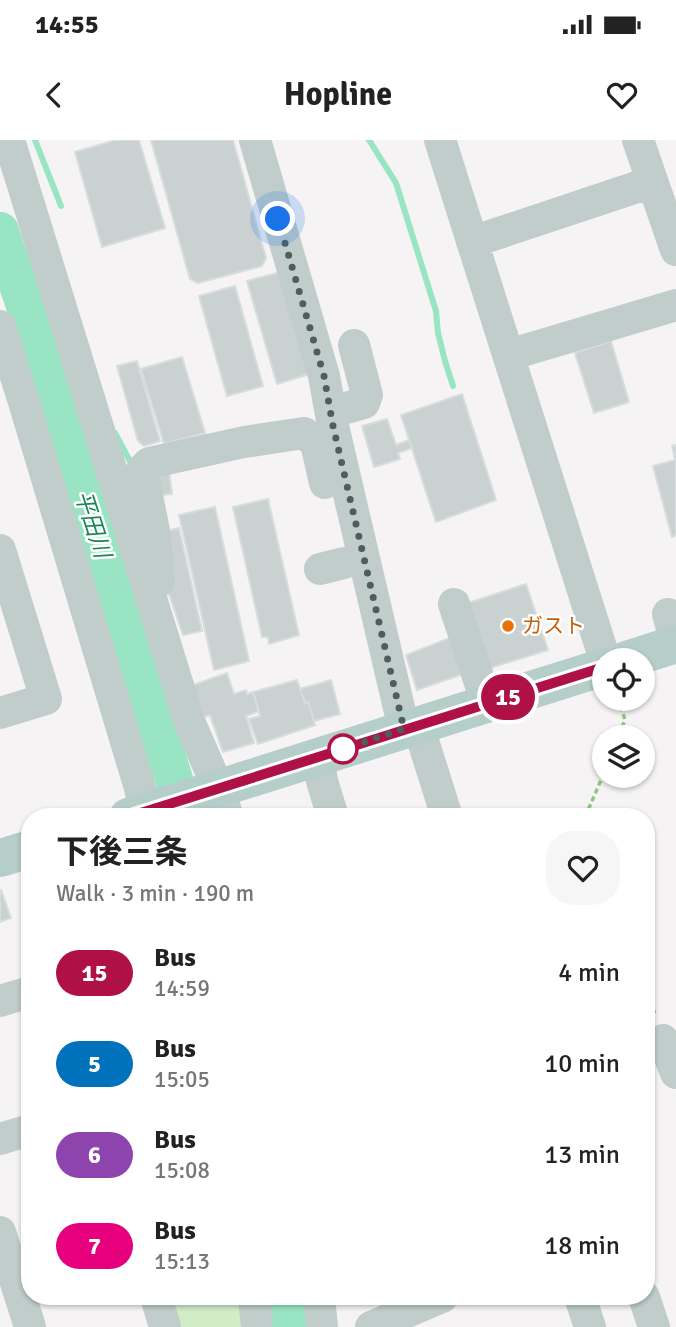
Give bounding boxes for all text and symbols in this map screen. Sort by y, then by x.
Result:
text: 14:55 [35,9,99,41]
text: Hopline [284,75,392,114]
icon: back [35,76,73,114]
icon: heart [603,76,641,114]
your location [260,201,295,236]
water label: 平田川 [68,487,118,564]
place label: ガスト [522,613,585,639]
marker: ガスト [500,618,516,634]
map controls [592,648,655,788]
button: locate [592,648,655,711]
line badge: 15 [476,674,540,720]
text: 15 [495,682,521,712]
button: layers [592,725,655,788]
unlabelled marker [328,734,358,764]
button: heart [546,831,620,905]
text: 下後三条 [56,832,188,873]
text: Walk · 3 min · 190 m [56,879,254,908]
text: Bus [154,942,196,974]
text: 4 min [558,957,620,989]
text: 15 [82,958,107,988]
text: 14:59 [154,974,210,1003]
text: Bus [154,1033,196,1065]
text: 10 min [544,1048,620,1080]
text: 5 [88,1049,101,1079]
text: 15:05 [154,1065,210,1094]
text: Bus [154,1124,196,1156]
text: 13 min [544,1139,620,1171]
text: 6 [88,1140,101,1170]
text: 15:08 [154,1156,210,1185]
text: Bus [154,1215,196,1247]
text: 18 min [544,1230,620,1262]
text: 7 [88,1231,101,1261]
text: 15:13 [154,1247,210,1276]

